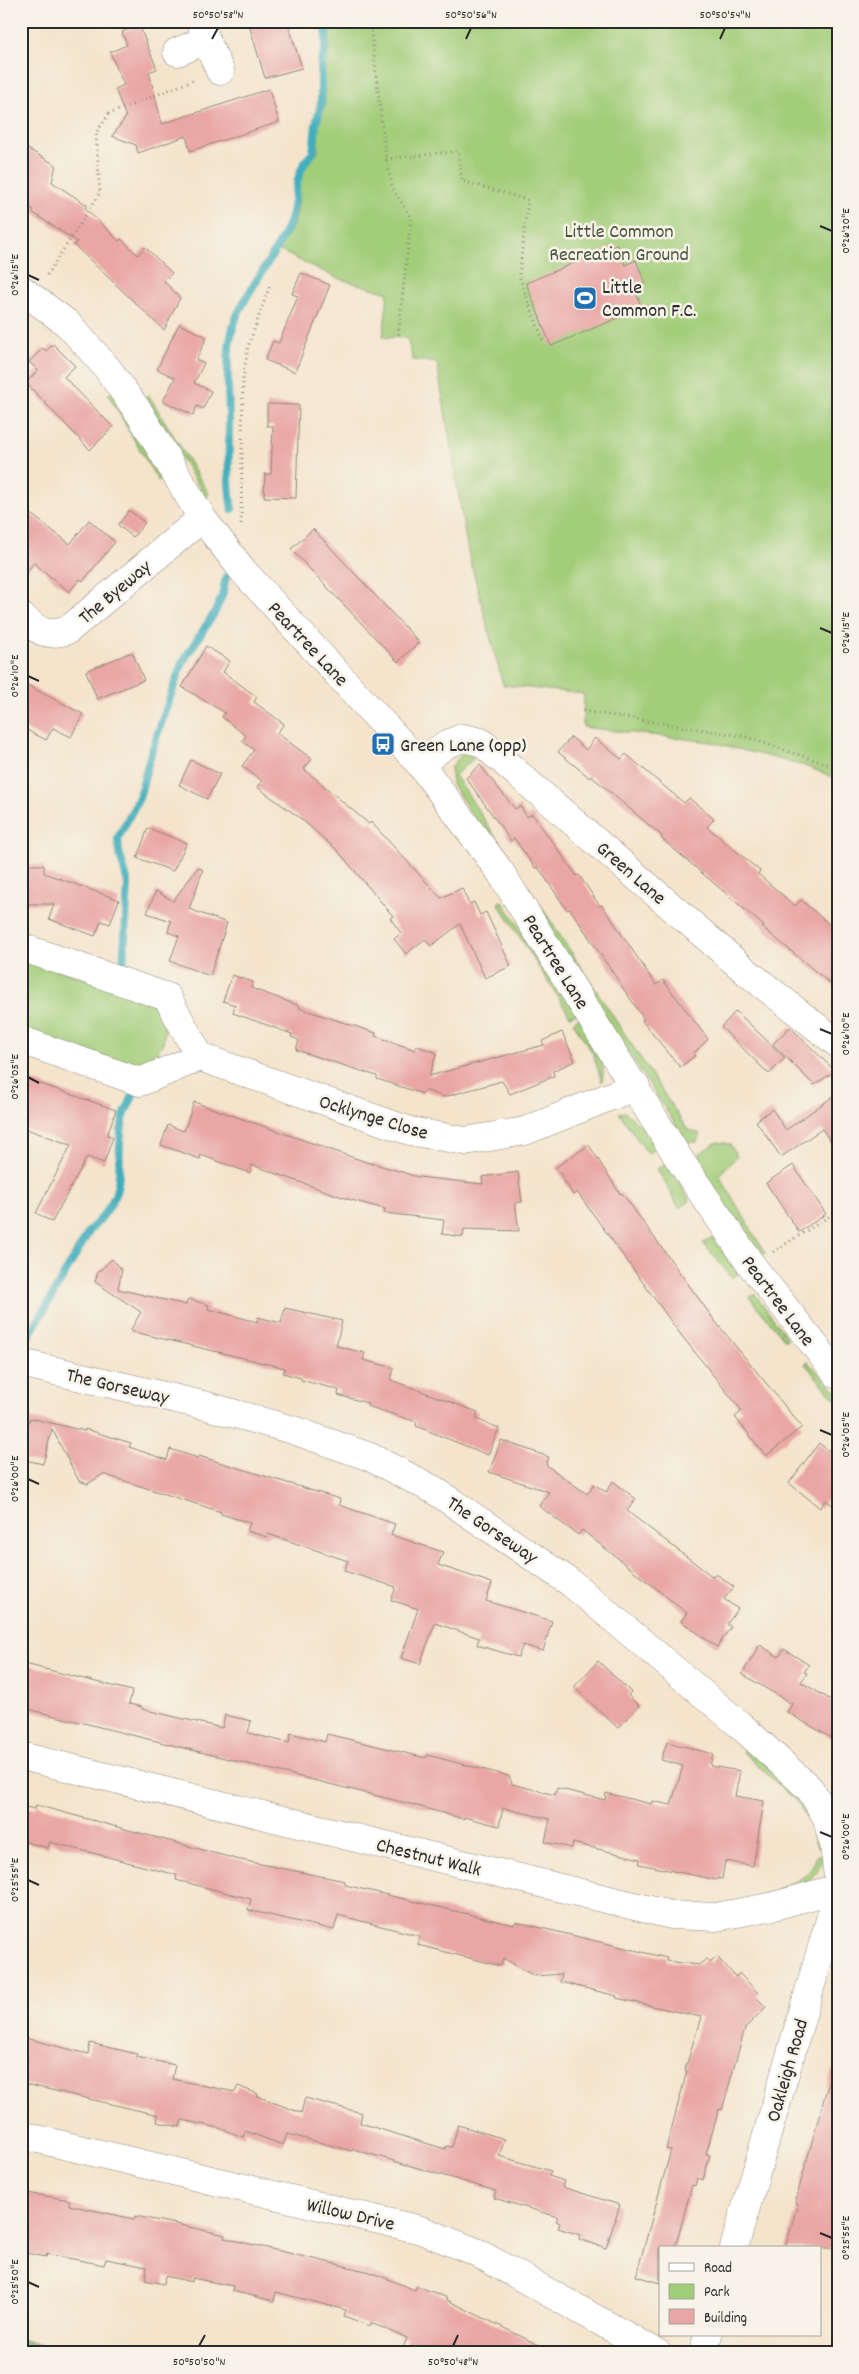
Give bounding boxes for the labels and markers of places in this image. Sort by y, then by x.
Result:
place label: Little Common F.C. [602,275,696,326]
sports icon: Little Common F.C. [572,285,598,311]
bus stop icon: Green Lane (opp) [370,731,396,757]
place label: Green Lane (opp) [400,733,526,761]

